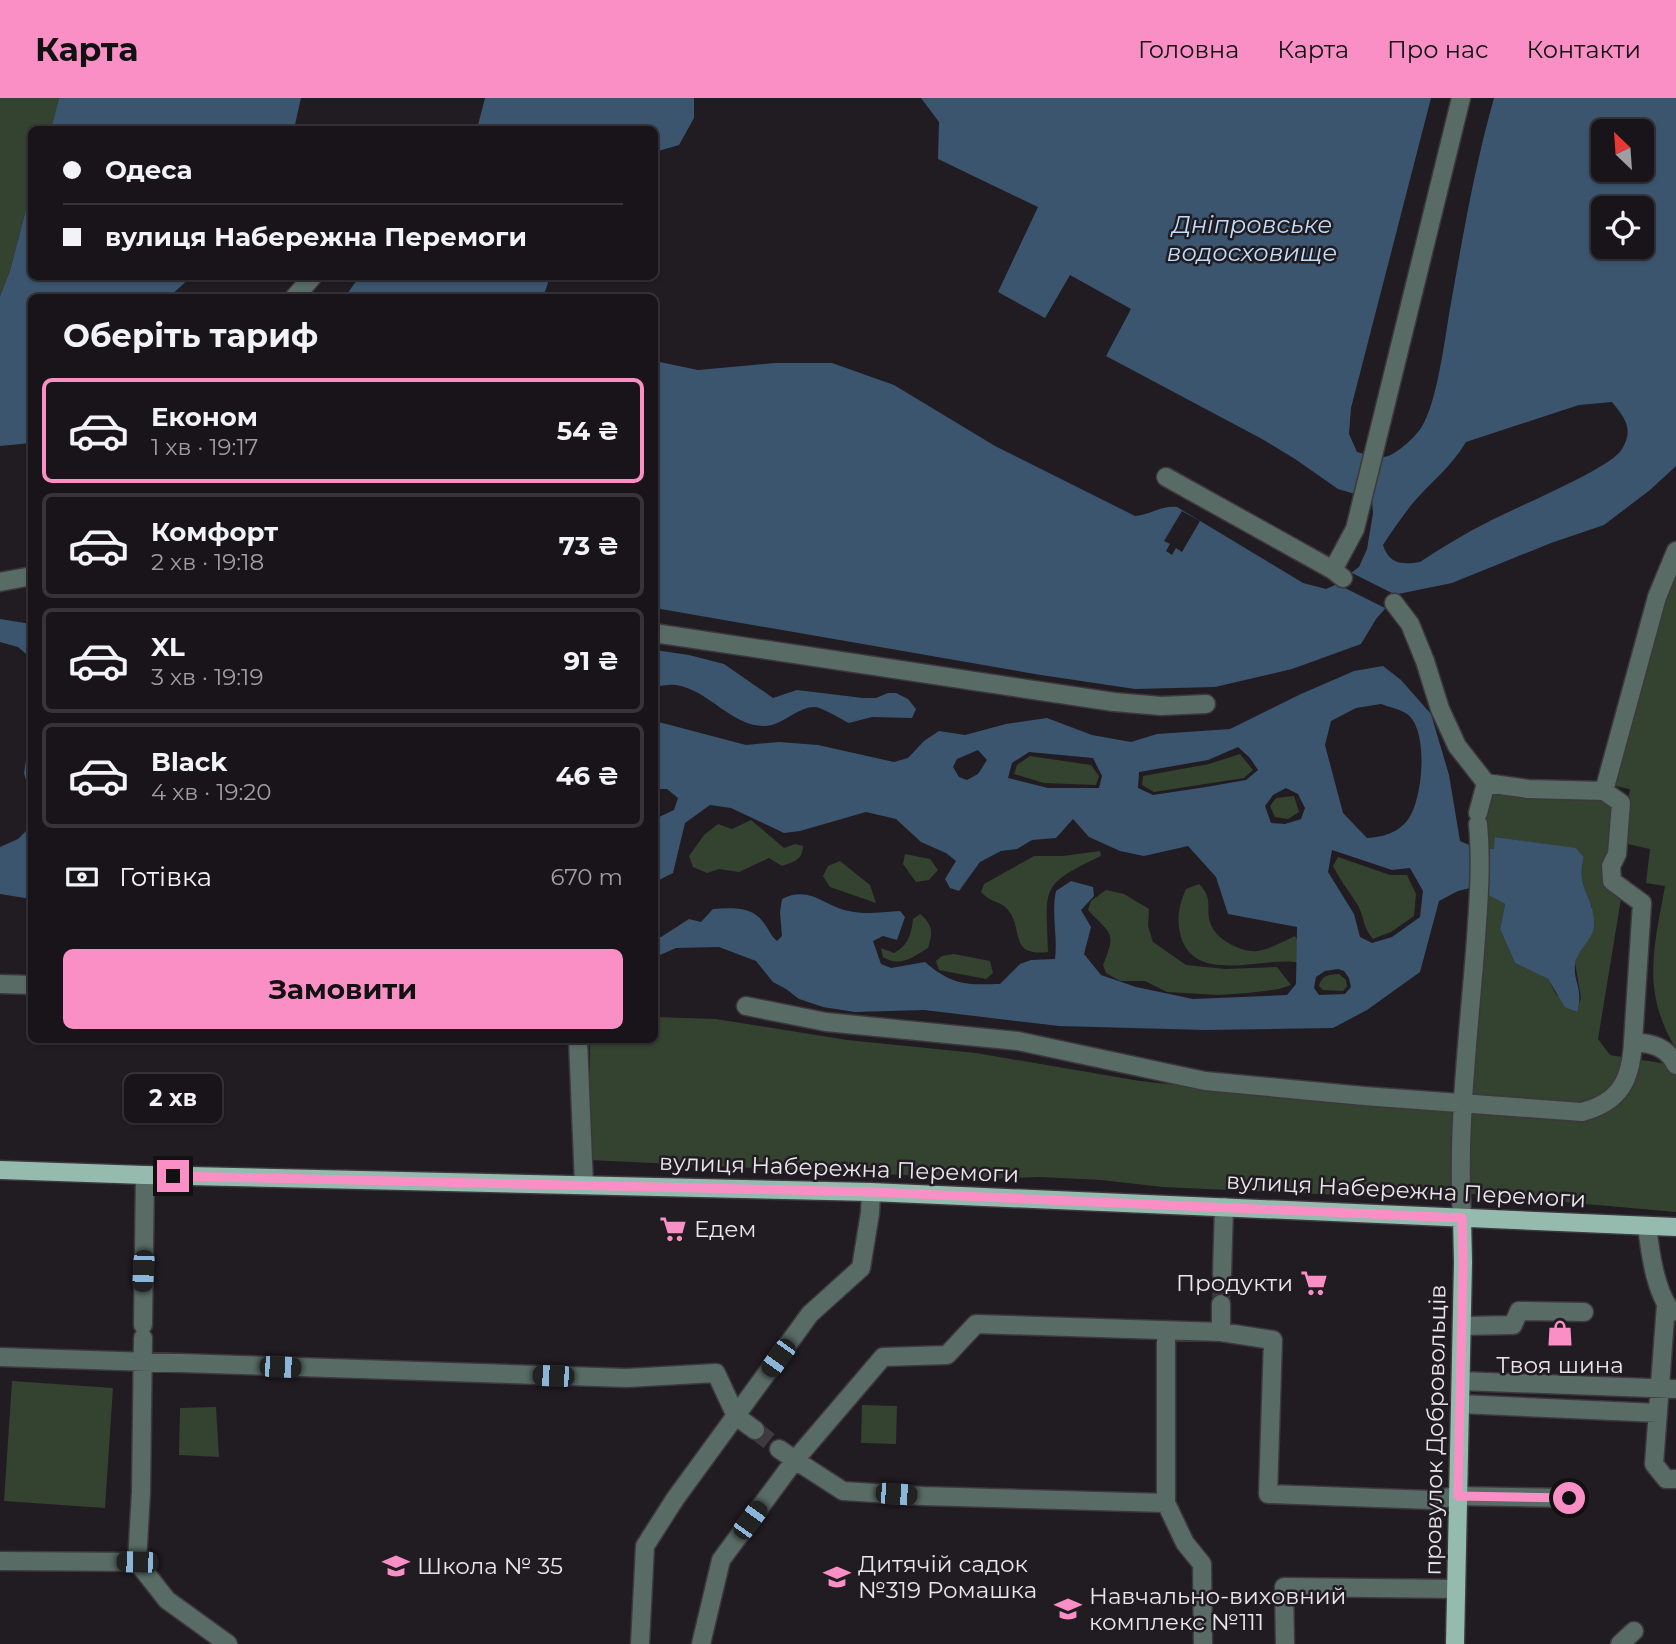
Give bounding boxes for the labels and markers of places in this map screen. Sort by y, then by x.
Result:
supermarket icon: Едем [658,1214,688,1244]
place label: Едем [694,1215,757,1243]
supermarket icon: Продукти [1299,1268,1329,1298]
place label: Продукти [1176,1269,1293,1297]
shop icon: Твоя шина [1545,1318,1575,1348]
place label: Твоя шина [1496,1351,1624,1379]
place label: Дитячій садок №319 Ромашка [858,1550,1037,1604]
school or university icon: Школа № 35 [381,1551,411,1581]
place label: Школа № 35 [417,1552,563,1580]
school or university icon: Дитячій садок №319 Ромашка [822,1562,852,1592]
place label: Навчально-виховний комплекс №111 [1089,1582,1346,1636]
school or university icon: Навчально-виховний комплекс №111 [1053,1594,1083,1624]

